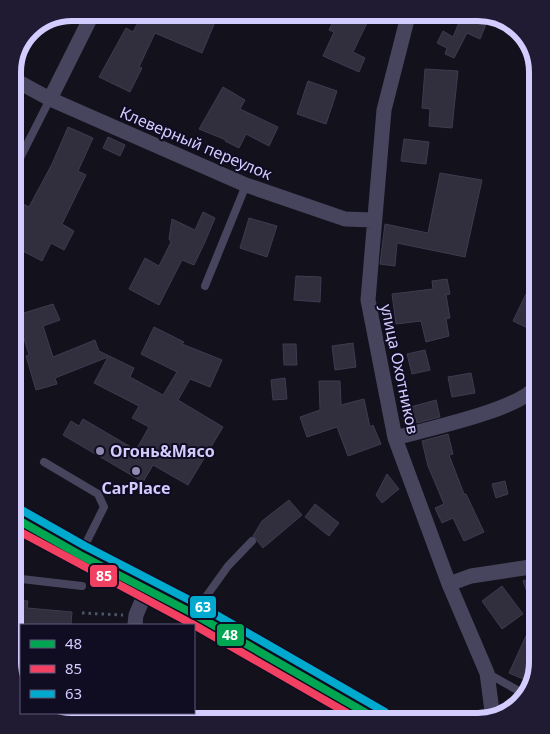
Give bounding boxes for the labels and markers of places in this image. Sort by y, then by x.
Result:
place label: Огонь&Мясо [110,440,215,462]
marker: Огонь&Мясо [94,445,106,457]
marker: CarPlace [130,465,142,477]
place label: CarPlace [101,477,171,499]

